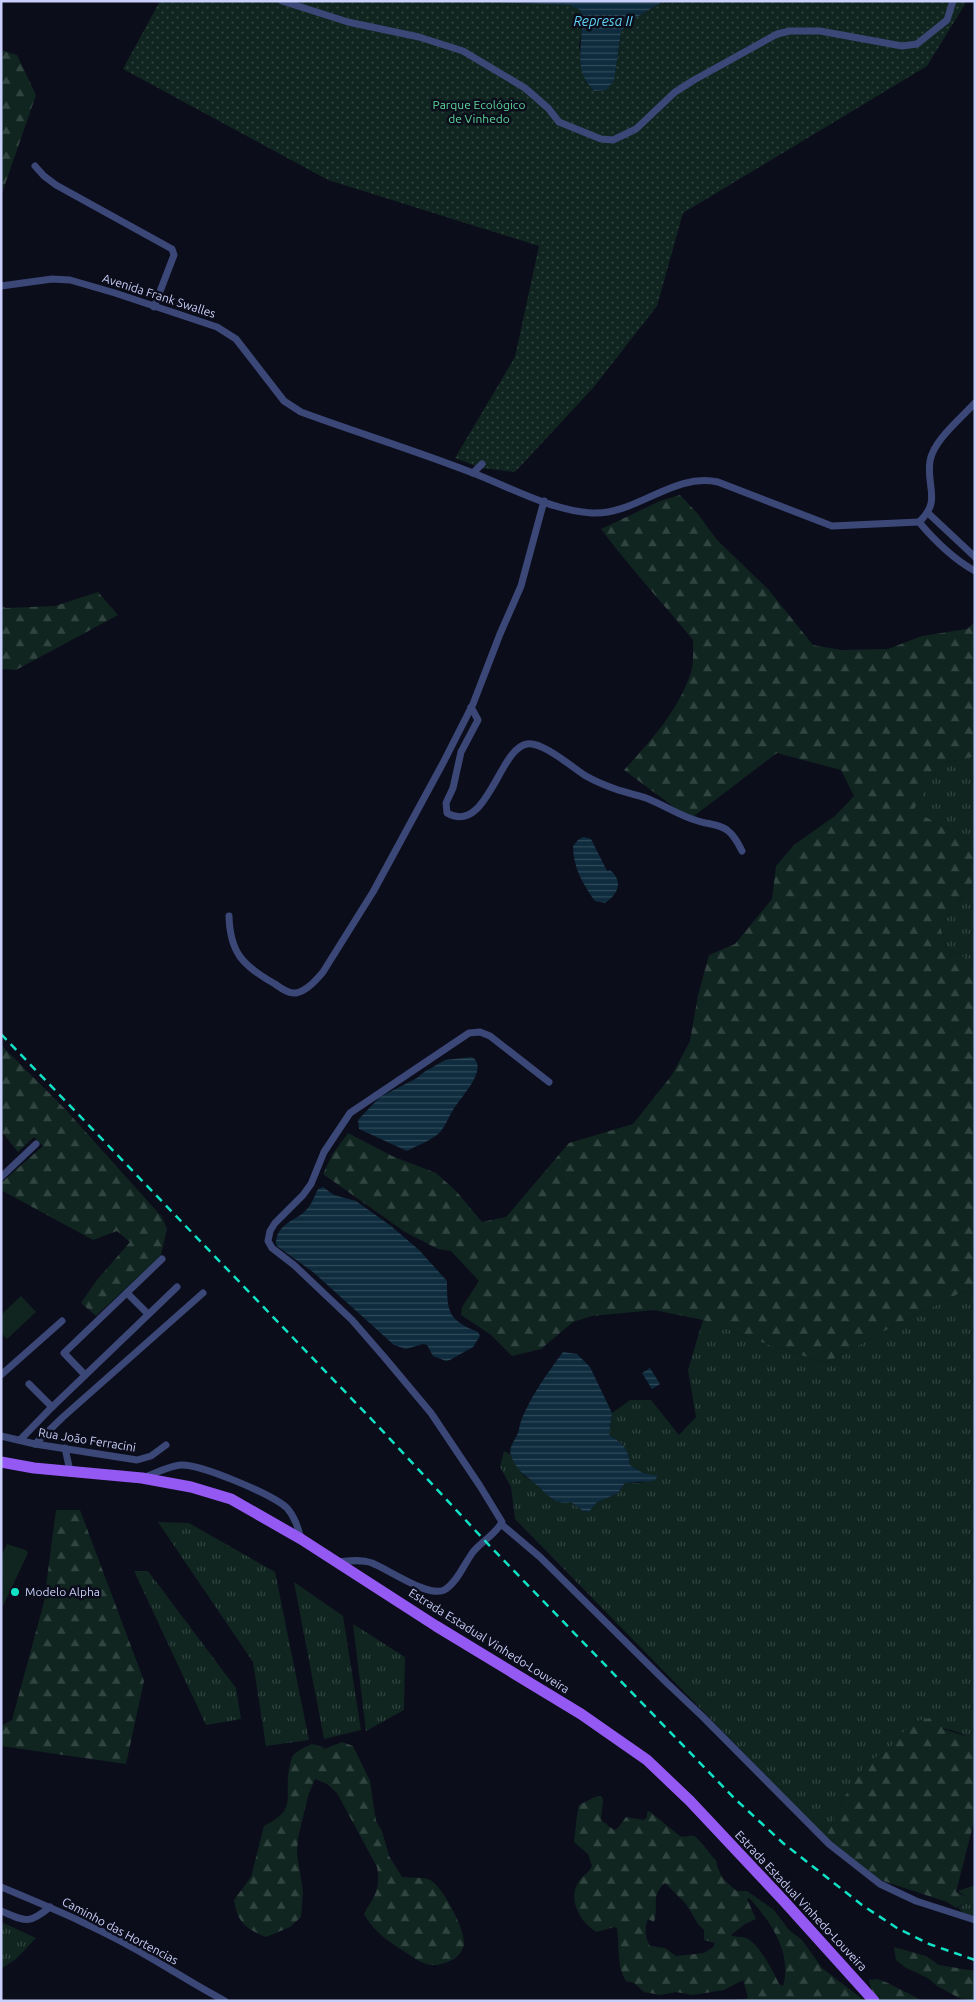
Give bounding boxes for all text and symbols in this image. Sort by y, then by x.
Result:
water label: Represa II [574,13,633,29]
park label: Parque Ecológico de Vinhedo [433,98,525,125]
street label: Avenida Frank Swalles [101,271,217,320]
street label: Rua João Ferracini [37,1425,137,1454]
place label: Modelo Alpha [25,1585,100,1598]
marker: Modelo Alpha [9,1586,21,1598]
street label: Estrada Estadual Vinhedo-Louveira [407,1586,572,1696]
street label: Estrada Estadual Vinhedo-Louveira [733,1828,870,1973]
street label: Caminho das Hortencias [60,1894,180,1967]

